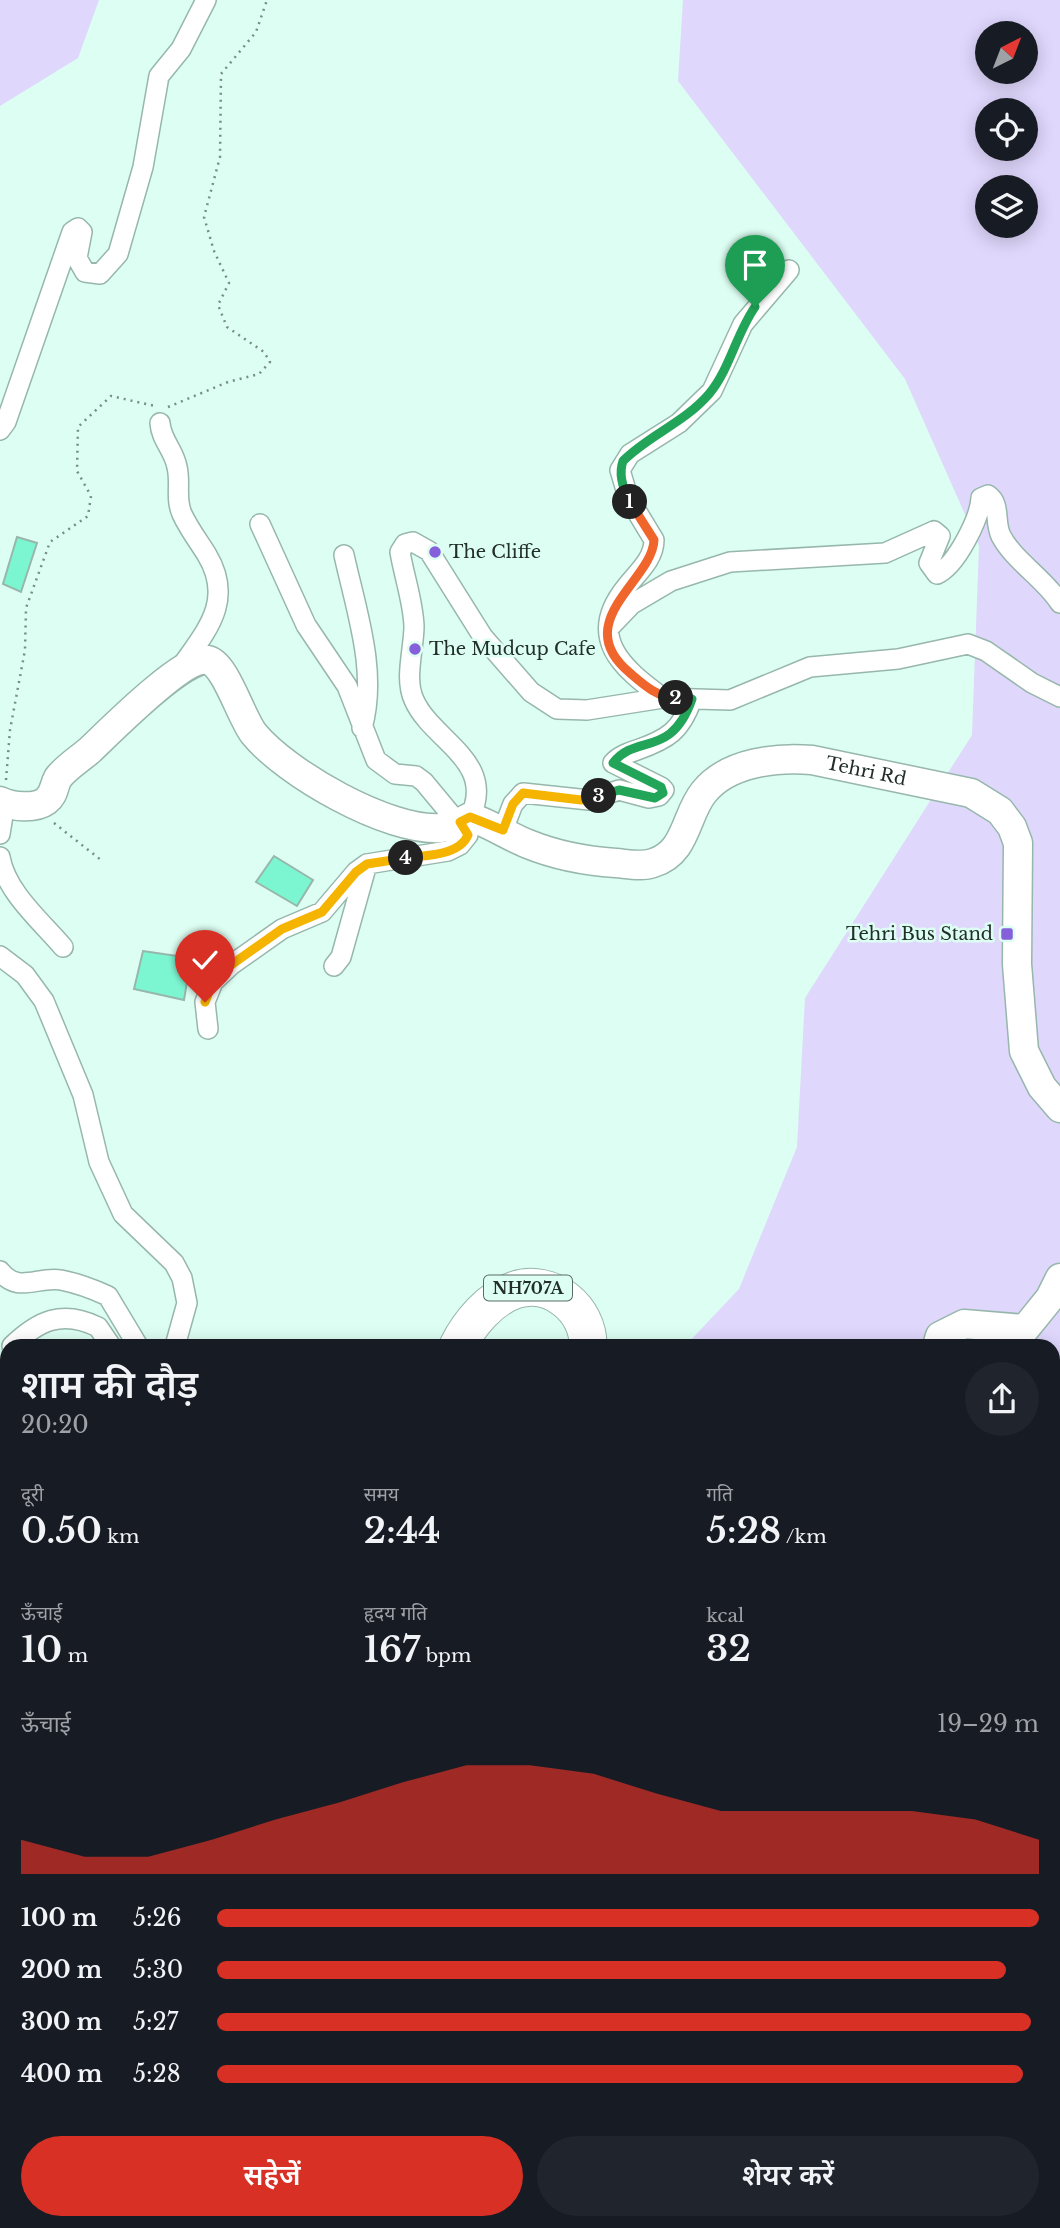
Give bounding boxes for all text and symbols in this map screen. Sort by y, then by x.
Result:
north arrow [975,21,1038,84]
map controls [975,21,1038,238]
button: locate [975,98,1038,161]
button: layers [975,175,1038,238]
pin [725,235,785,307]
icon: arrive [736,246,774,284]
pin: 1 [612,484,648,520]
text: 1 [625,490,634,513]
place label: The Cliffe [449,541,541,563]
marker: The Cliffe [427,544,443,560]
place label: The Mudcup Cafe [429,638,596,660]
marker: The Mudcup Cafe [407,641,423,657]
pin: 2 [658,680,694,716]
text: 2 [669,686,682,709]
street label: Tehri Rd [824,752,908,790]
pin: 3 [582,778,616,814]
text: 3 [592,784,605,807]
pin: 4 [388,840,424,876]
text: 4 [399,846,412,869]
place label: Tehri Bus Stand [846,923,993,945]
marker: Tehri Bus Stand [999,926,1015,942]
pin [175,930,235,1002]
icon: check [186,941,224,979]
road number: NH707A [484,1276,572,1300]
text: शाम की दौड़ [21,1361,198,1408]
button: share [965,1362,1039,1436]
text: 20:20 [21,1411,89,1439]
text: दूरी [21,1483,44,1506]
text: समय [364,1483,399,1506]
text: गति [706,1483,733,1506]
text: 0.50 [21,1509,102,1552]
text: 2:44 [364,1509,441,1552]
text: 5:28 [706,1509,781,1552]
text: km [102,1525,139,1548]
text: /km [781,1525,827,1548]
text: ऊँचाई [21,1602,62,1625]
text: हृदय गति [364,1602,427,1625]
text: kcal [706,1604,744,1627]
text: 32 [706,1627,751,1670]
text: 10 [21,1628,62,1671]
text: 167 [364,1628,420,1671]
text: m [62,1644,88,1667]
text: bpm [420,1644,471,1667]
text: ऊँचाई [21,1710,71,1738]
text: 19–29 m [937,1710,1039,1738]
text: 100 m [21,1904,97,1932]
text: 5:26 [133,1904,182,1932]
text: 200 m [21,1956,102,1984]
text: 5:30 [133,1956,183,1984]
text: 300 m [21,2008,102,2036]
text: 5:27 [133,2008,178,2036]
text: 400 m [21,2060,103,2088]
text: 5:28 [133,2060,181,2088]
button: सहेजें [21,2136,523,2216]
button: शेयर करें [537,2136,1039,2216]

